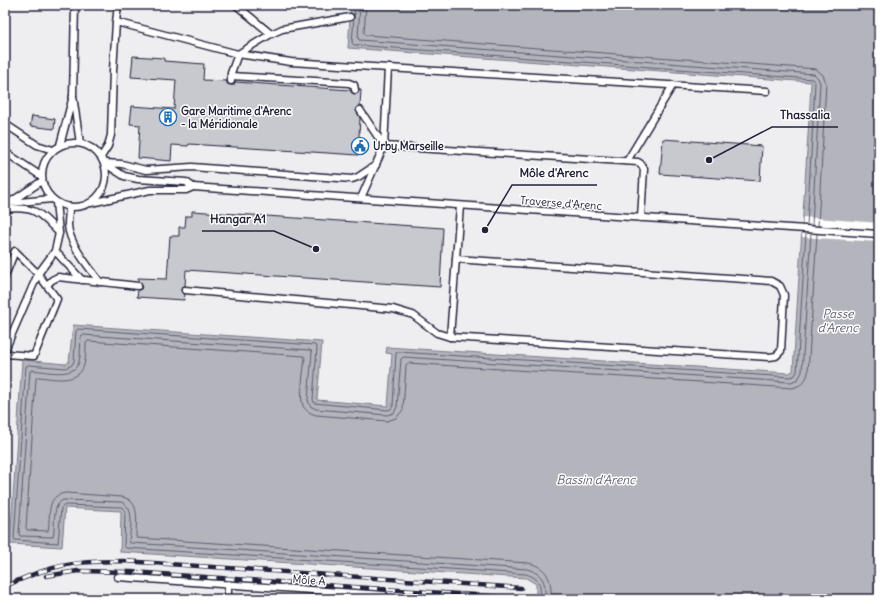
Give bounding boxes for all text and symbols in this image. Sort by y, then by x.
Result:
callout: Thassalia [772,103,838,127]
place label: Gare Maritime d'Arenc - la Méridionale [181,104,292,131]
building icon: Gare Maritime d'Arenc - la Méridionale [158,107,178,127]
text: Thassalia [780,107,830,122]
public building icon: Urby Marseille [350,136,370,156]
place label: Urby Marseille [373,139,444,154]
callout: Môle d'Arenc [512,161,597,185]
text: Môle d'Arenc [519,165,589,180]
street label: Traverse d'Arenc [519,193,603,213]
callout: Hangar A1 [202,207,274,231]
text: Hangar A1 [210,211,266,227]
water label: Passe d'Arenc [818,306,859,335]
water label: Bassin d'Arenc [557,472,636,487]
street label: Môle A [292,572,326,588]

